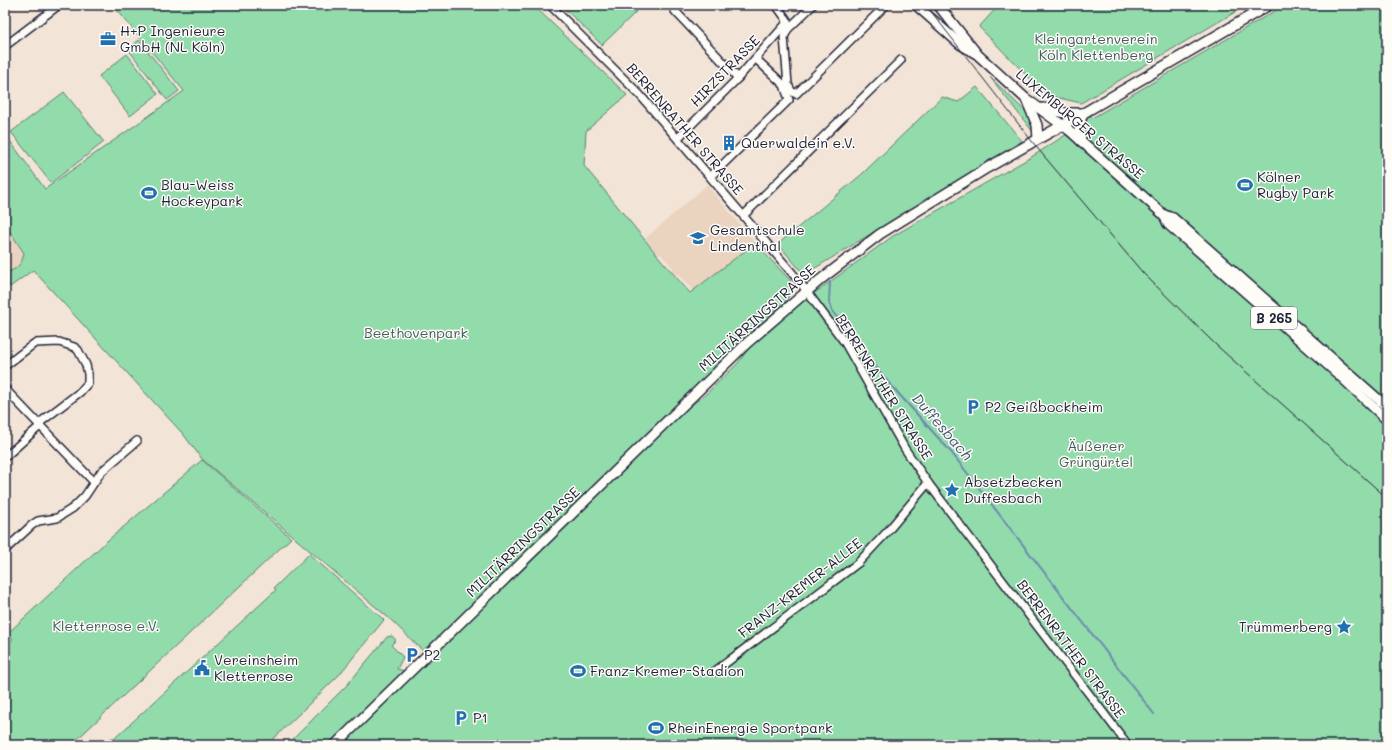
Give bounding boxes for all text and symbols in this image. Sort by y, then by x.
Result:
place label: H+P Ingenieure GmbH (NL Köln) [120,21,225,56]
park label: Kleingartenverein Köln Klettenberg [1035,29,1157,64]
office icon: H+P Ingenieure GmbH (NL Köln) [99,30,117,48]
street label: HIRZSTRASSE [686,31,764,111]
street label: BERRENRATHER STRASSE [623,59,748,199]
street label: LUXEMBURGER STRASSE [1012,64,1149,183]
place label: Querwaldein e.V. [741,133,856,152]
building icon: Querwaldein e.V. [720,134,738,152]
place label: Kölner Rugby Park [1257,167,1334,202]
place label: Blau-Weiss Hockeypark [161,175,243,210]
sports icon: Kölner Rugby Park [1236,176,1254,194]
sports icon: Blau-Weiss Hockeypark [140,184,158,202]
place label: Gesamtschule Lindenthal [710,220,805,255]
school or university icon: Gesamtschule Lindenthal [689,229,707,247]
street label: MILITÄRRINGSTRASSE [694,260,819,375]
road number: B 265 [1251,307,1297,329]
street label: BERRENRATHER STRASSE [832,310,937,463]
park label: Beethovenpark [364,323,468,342]
water label: Duffesbach [908,388,978,464]
place label: P2 Geißbockheim [985,397,1103,416]
parking icon: P2 Geißbockheim [964,398,982,416]
park label: Äußerer Grüngürtel [1059,436,1133,471]
place label: Absetzbecken Duffesbach [964,472,1062,507]
place icon: Absetzbecken Duffesbach [943,481,961,499]
street label: MILITÄRRINGSTRASSE [462,482,584,601]
street label: FRANZ-KREMER-ALLEE [734,533,865,642]
street label: BERRENRATHER STRASSE [1013,575,1130,722]
park label: Kletterrose e.V. [52,616,160,635]
place label: Trümmerberg [1239,617,1332,636]
place icon: Trümmerberg [1335,618,1353,636]
place label: P2 [424,645,440,664]
parking icon: P2 [403,646,421,664]
place label: Vereinsheim Kletterrose [214,650,298,685]
public building icon: Vereinsheim Kletterrose [193,659,211,677]
place label: Franz-Kremer-Stadion [590,661,744,680]
sports icon: Franz-Kremer-Stadion [569,662,587,680]
place label: P1 [473,708,488,727]
parking icon: P1 [452,709,470,727]
place label: RheinEnergie Sportpark [668,718,832,737]
sports icon: RheinEnergie Sportpark [647,719,665,737]

